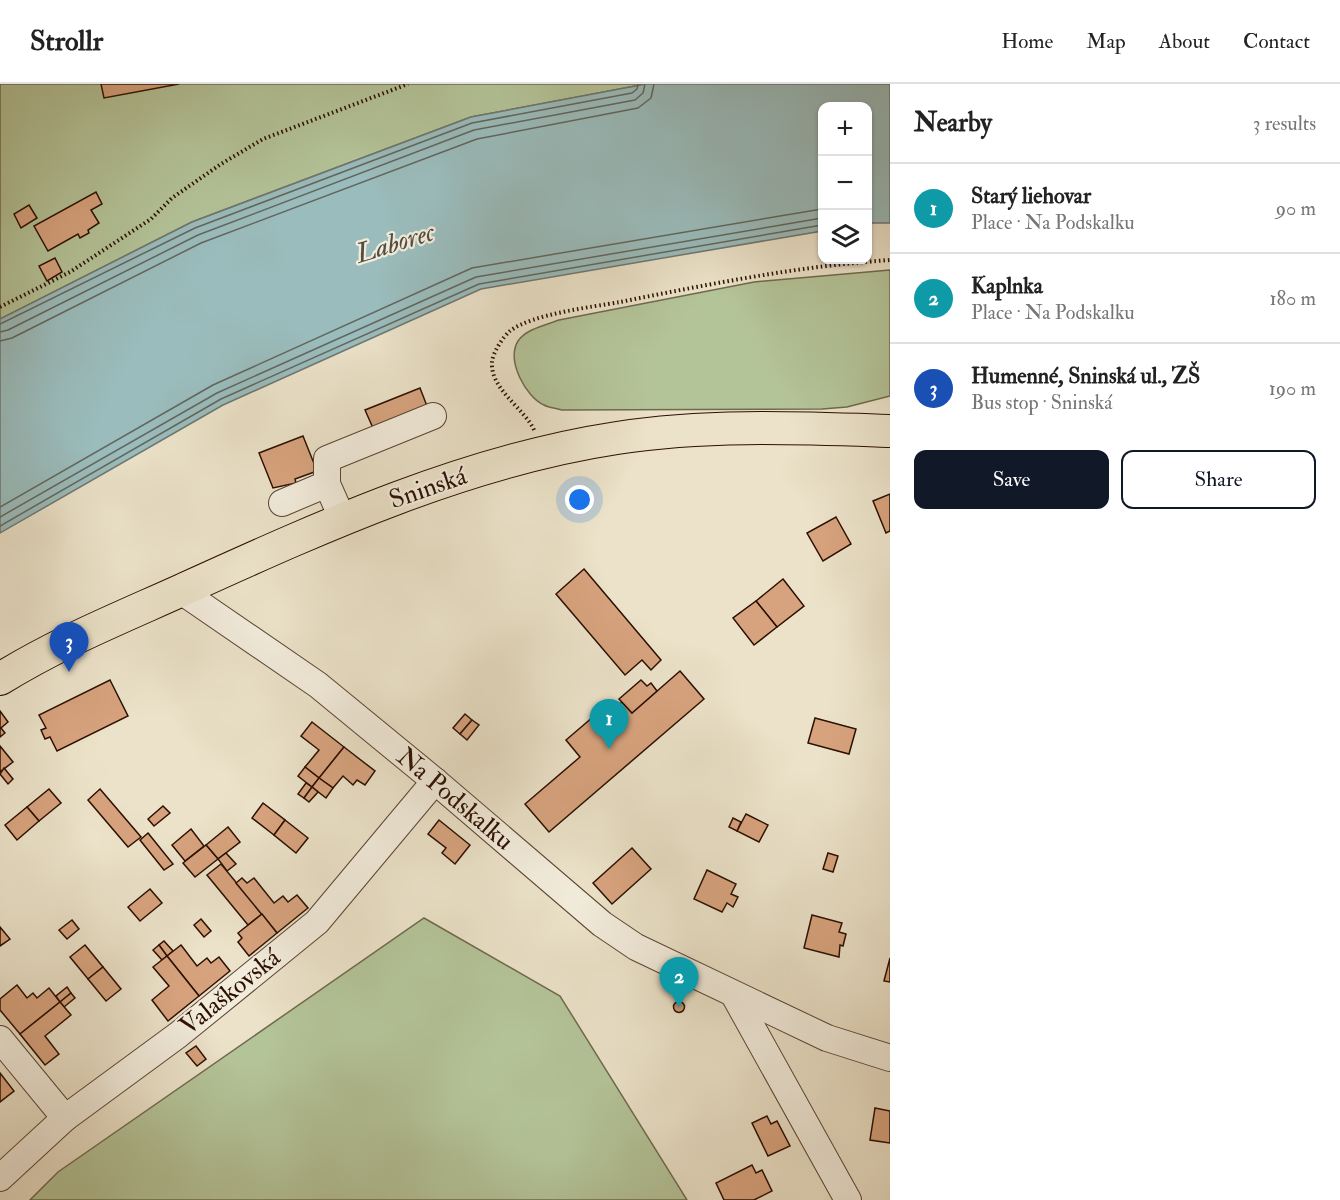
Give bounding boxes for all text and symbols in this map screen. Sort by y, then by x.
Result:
text: Strollr [30,24,103,59]
text: Home [1001,28,1053,55]
text: Map [1086,28,1126,55]
text: About [1159,28,1210,55]
text: Contact [1243,28,1310,55]
map controls [818,102,872,264]
button: + [818,102,872,156]
text: Nearby [914,107,992,139]
text: 3 results [1253,111,1316,136]
button: − [818,156,872,210]
text: Starý liehovar [971,182,1091,210]
text: 1 [930,196,937,221]
text: 90 m [1276,196,1316,221]
button: layers [818,210,872,264]
text: Place · Na Podskalku [971,210,1135,235]
water label: Laborec [351,215,439,271]
text: Kaplnka [971,272,1043,300]
text: 2 [928,286,939,311]
text: 180 m [1269,286,1316,311]
text: Place · Na Podskalku [971,300,1135,325]
text: Humenné, Sninská ul., ZŠ [971,362,1200,390]
text: 3 [930,376,937,401]
text: 190 m [1269,376,1316,401]
text: Bus stop · Sninská [971,390,1112,415]
button: Save [914,450,1109,509]
button: Share [1121,450,1316,509]
street label: Sninská [385,460,471,516]
your location [565,485,594,514]
pin: 3 [50,622,88,672]
pin: 1 [590,700,628,749]
street label: Na Podskalku [390,741,520,857]
street label: Valaškovská [173,941,287,1042]
pin: 2 [660,958,698,1007]

